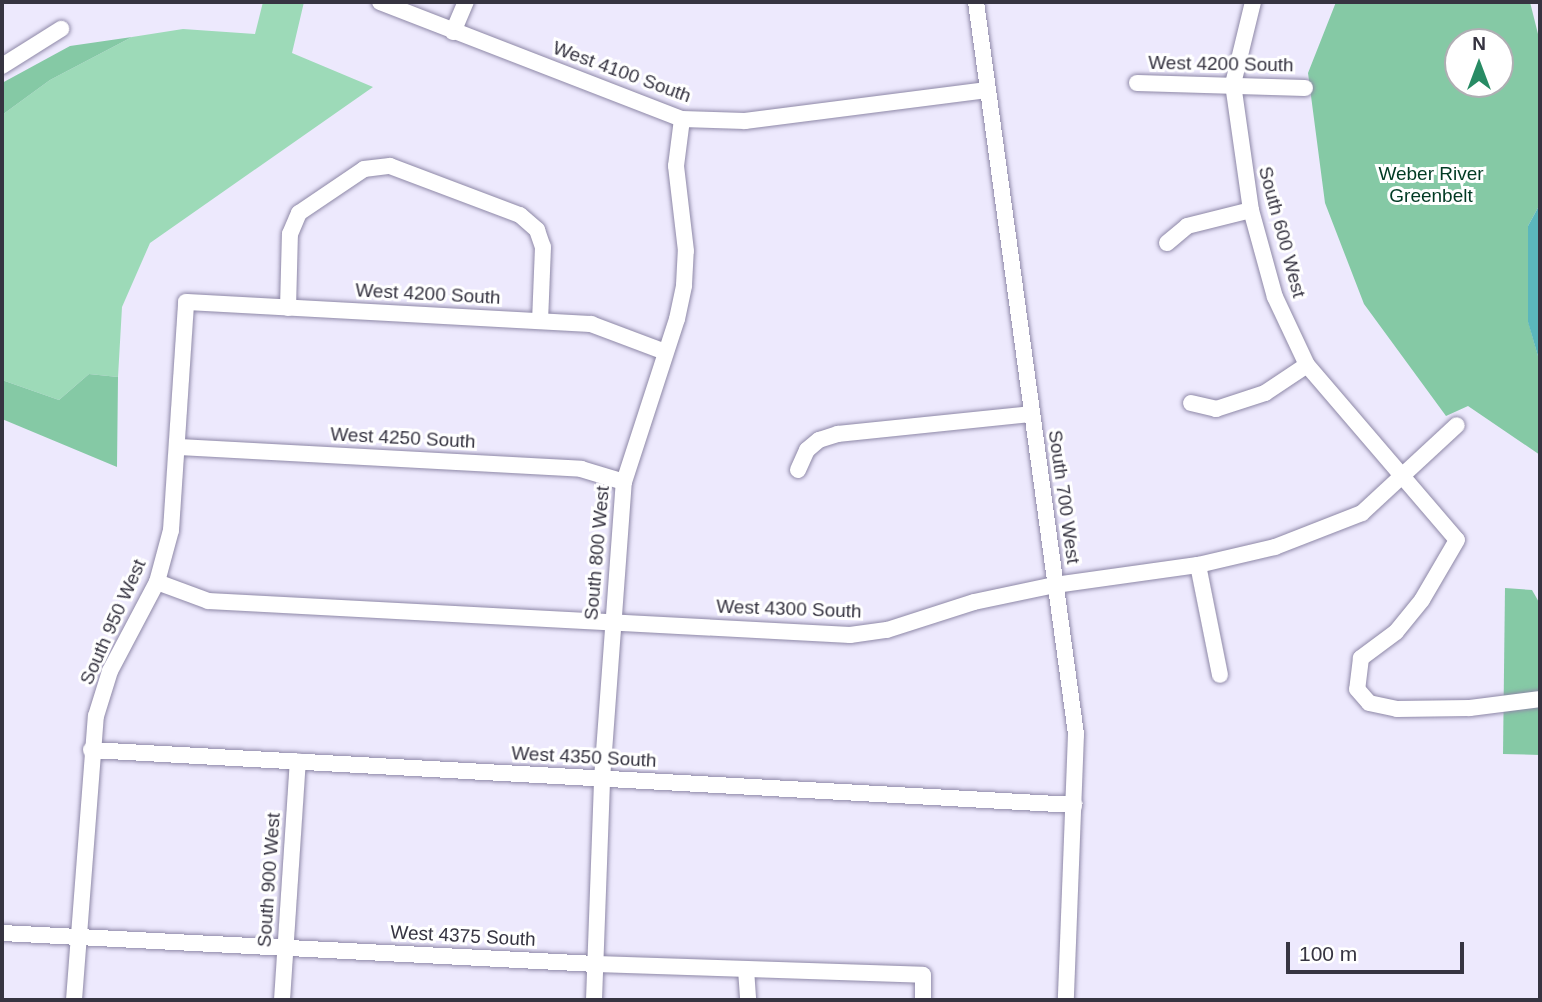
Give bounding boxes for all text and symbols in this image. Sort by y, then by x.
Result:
north arrow [1444,28,1514,98]
text: N [1472,33,1486,54]
street label: West 4100 South [550,36,694,108]
street label: West 4200 South [1148,51,1294,77]
park label: Weber River Greenbelt [1378,163,1484,207]
street label: South 600 West [1254,164,1310,300]
street label: West 4200 South [355,279,501,309]
street label: West 4250 South [330,423,476,453]
street label: South 700 West [1043,429,1085,565]
street label: South 800 West [580,485,614,621]
street label: South 950 West [75,556,151,688]
street label: West 4300 South [716,595,862,623]
street label: West 4350 South [511,742,657,772]
street label: South 900 West [253,812,285,948]
street label: West 4375 South [390,921,536,951]
scale bar [1290,928,1468,972]
text: 100 m [1299,942,1357,965]

